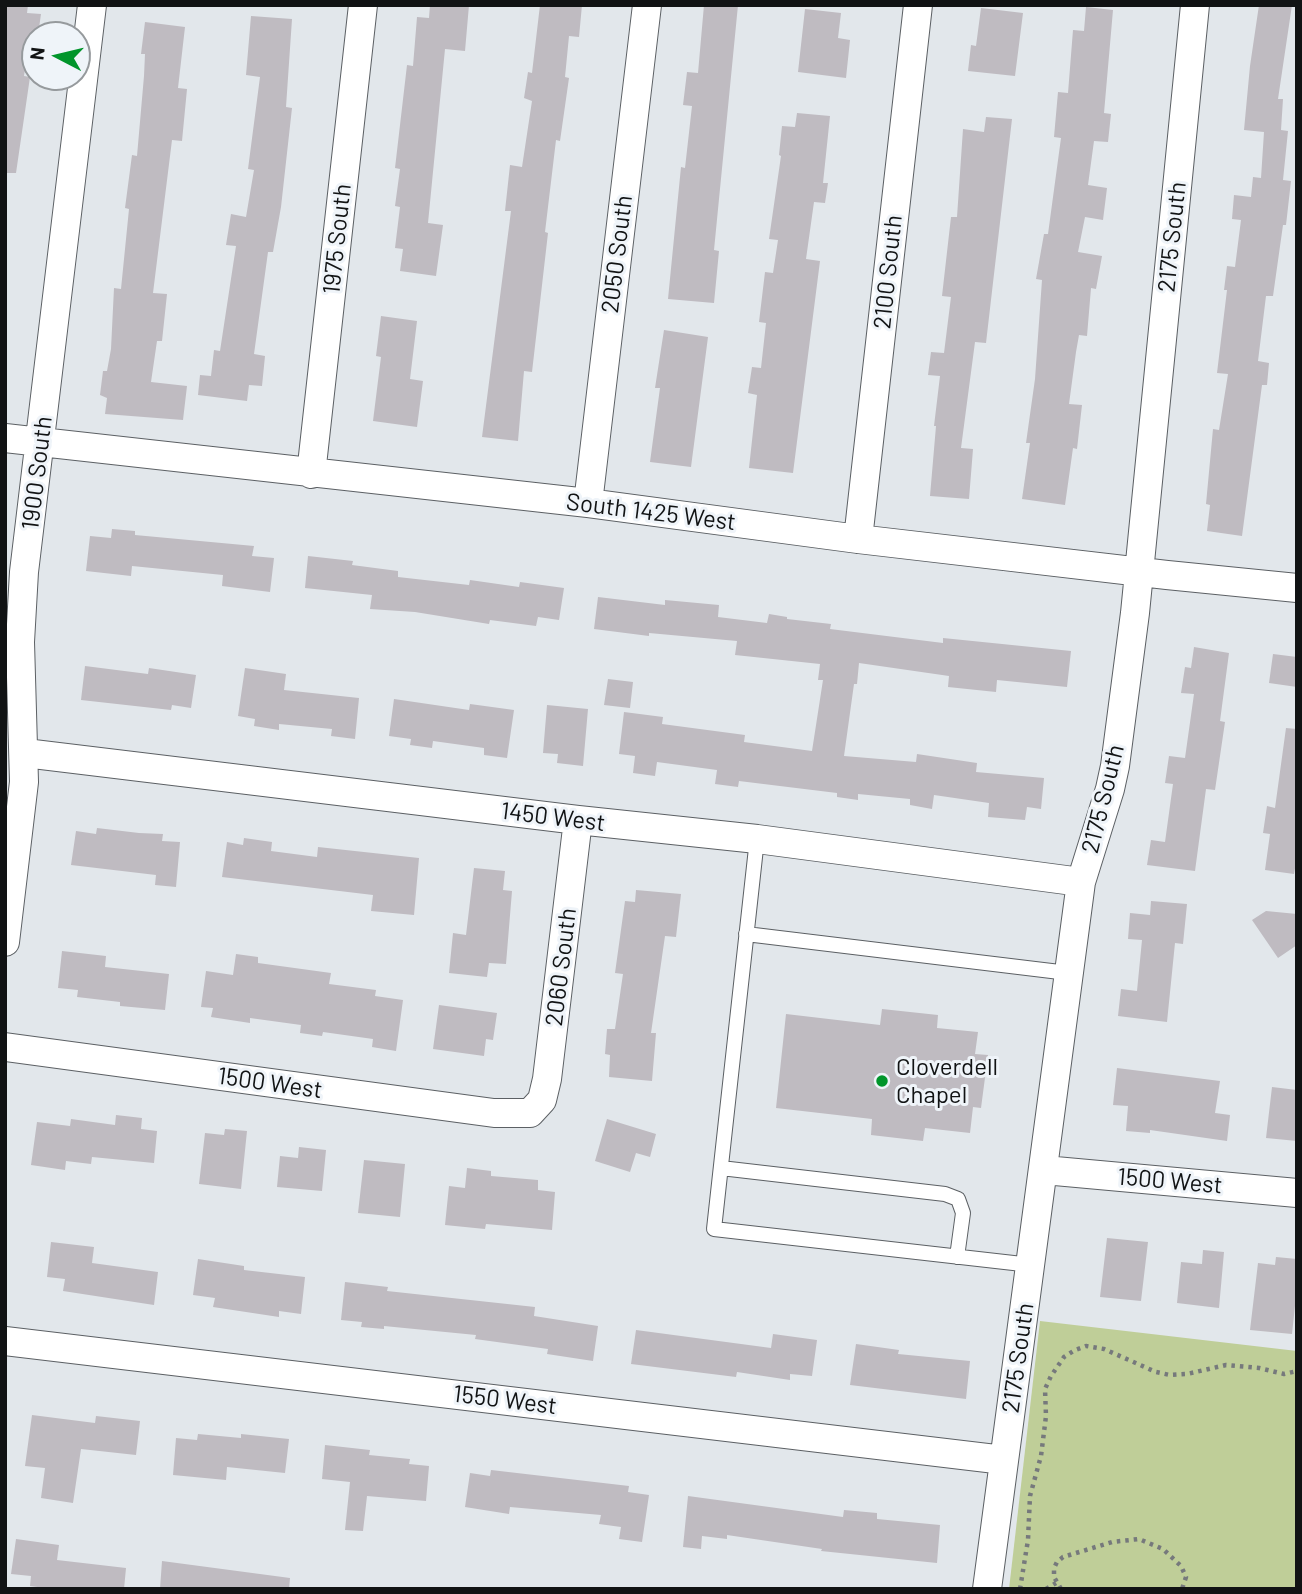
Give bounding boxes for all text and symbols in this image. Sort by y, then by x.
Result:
north arrow [21,21,91,91]
text: N [24,46,49,61]
street label: 2175 South [1152,180,1192,294]
street label: 1975 South [317,182,357,296]
street label: 2050 South [595,193,639,315]
street label: 2100 South [868,214,908,330]
street label: 1900 South [16,414,58,532]
street label: South 1425 West [564,487,738,537]
street label: 2175 South [1076,742,1130,856]
street label: 1450 West [499,796,607,838]
street label: 2060 South [539,906,583,1028]
place label: Cloverdell Chapel [896,1053,998,1109]
street label: 1500 West [216,1061,324,1105]
marker: Cloverdell Chapel [874,1073,890,1089]
street label: 1500 West [1116,1162,1224,1200]
street label: 2175 South [996,1301,1040,1415]
street label: 1550 West [452,1379,558,1421]

